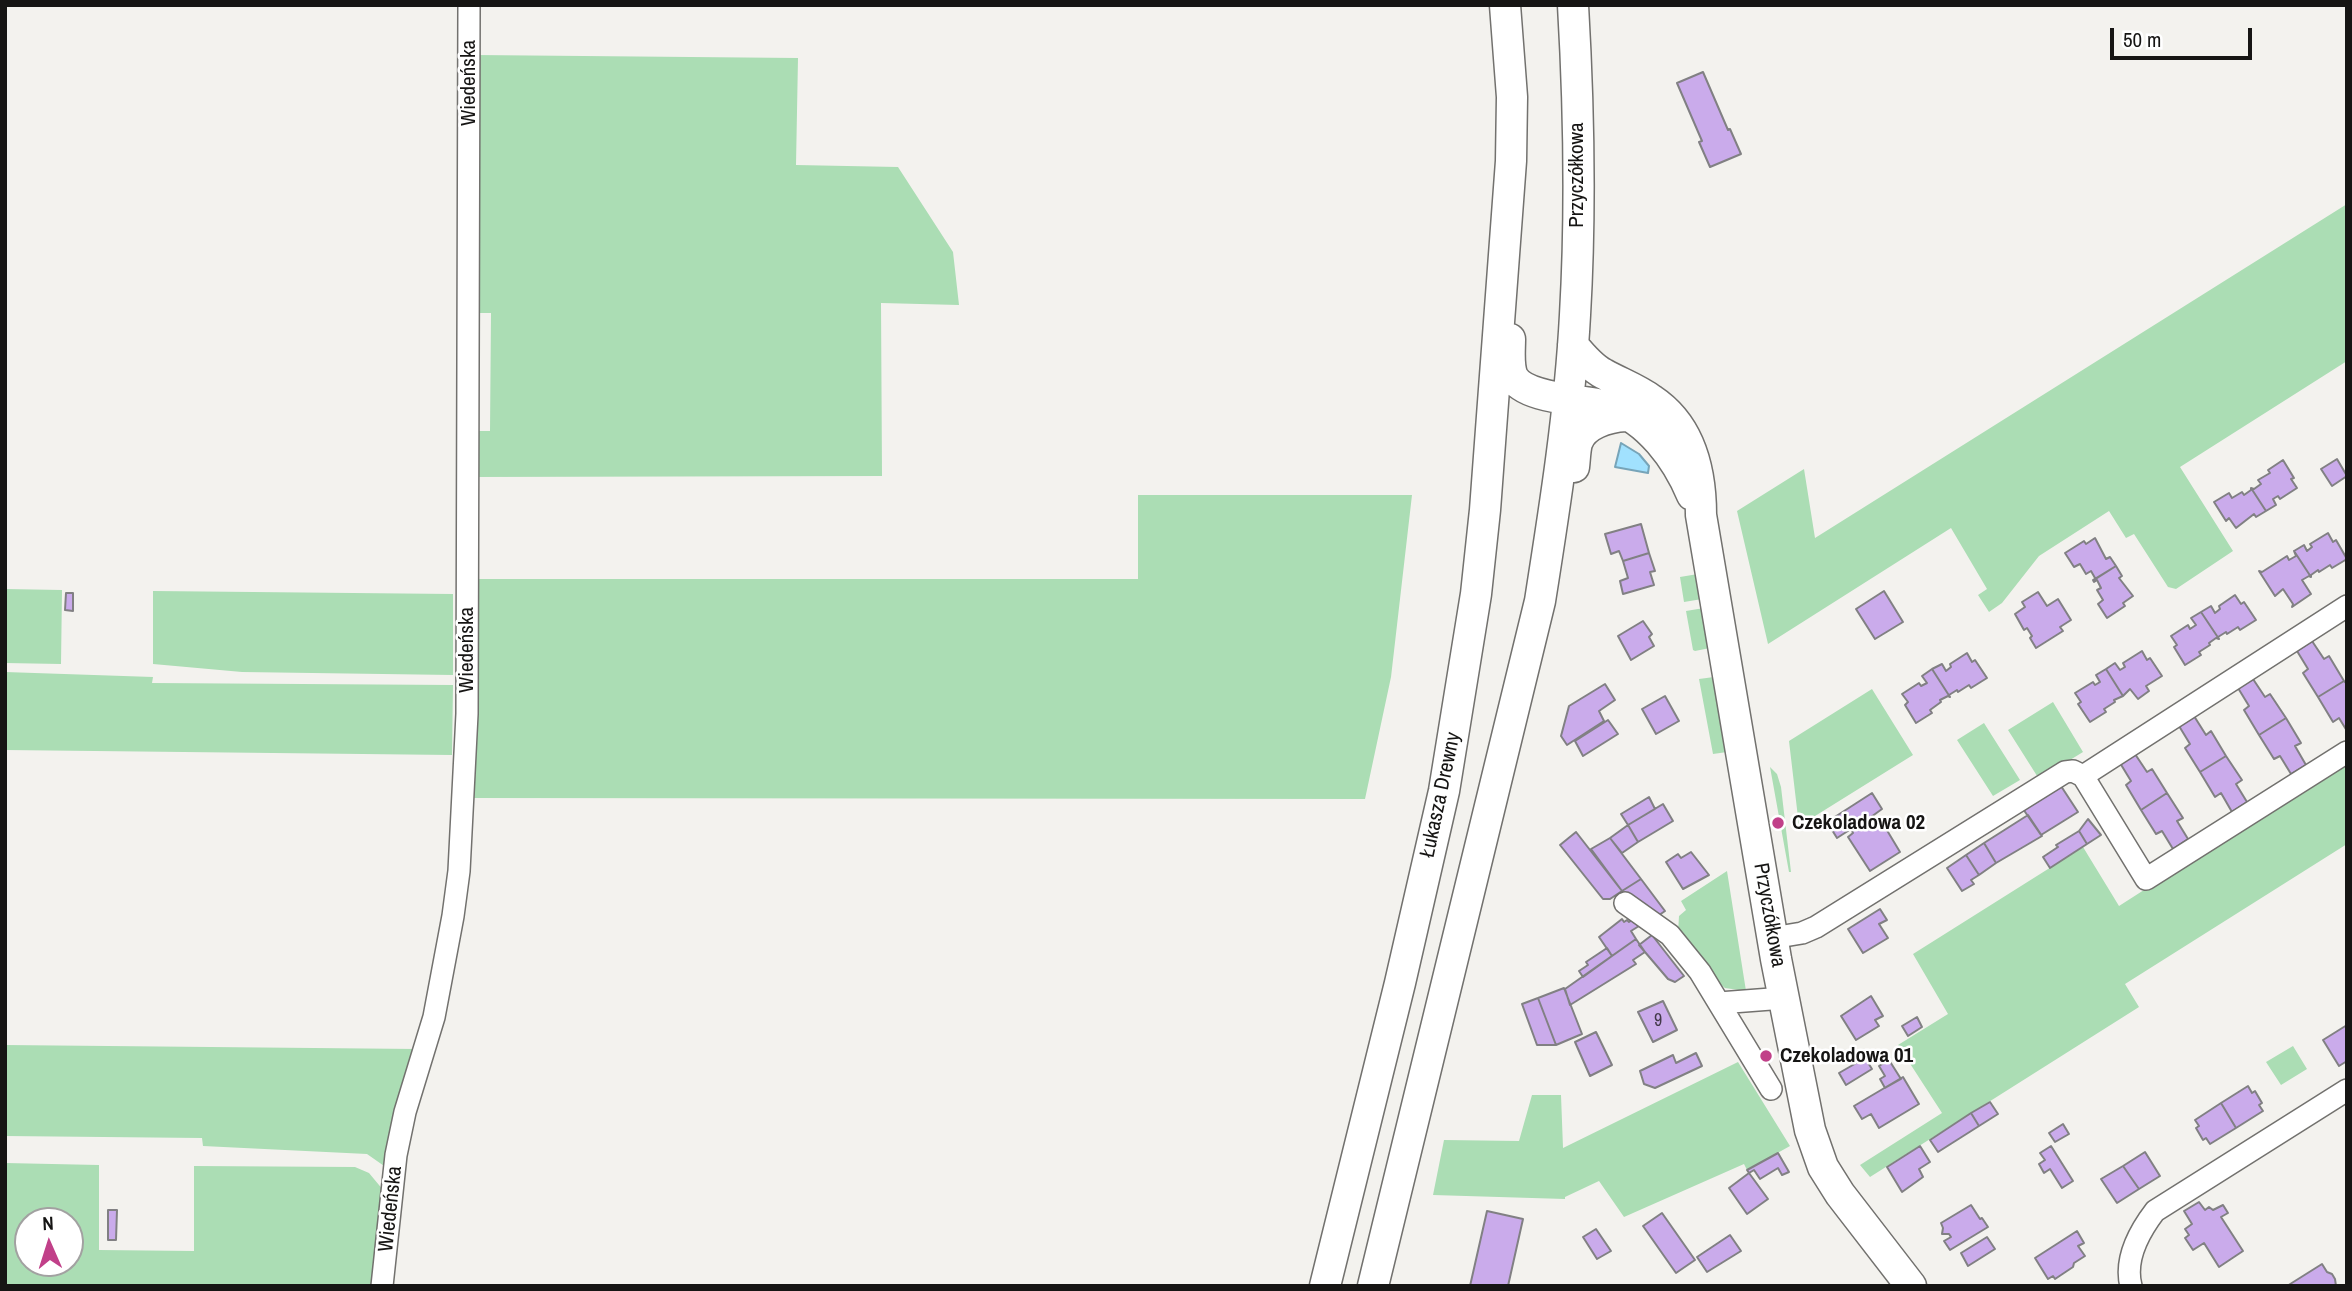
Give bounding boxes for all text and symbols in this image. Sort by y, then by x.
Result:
scale bar [2114,14,2256,58]
text: 50 m [2123,25,2161,54]
street label: Wiedeńska [456,40,482,126]
street label: Przyczółkowa [1564,122,1590,228]
street label: Wiedeńska [454,607,480,693]
street label: Łukasza Drewny [1415,730,1467,860]
place label: Czekoladowa 02 [1792,810,1925,836]
marker: Czekoladowa 02 [1770,815,1786,831]
street label: Przyczółkowa [1747,861,1791,969]
house number: 9 [1654,1010,1662,1032]
place label: Czekoladowa 01 [1780,1043,1913,1069]
marker: Czekoladowa 01 [1758,1048,1774,1064]
street label: Wiedeńska [374,1165,408,1253]
north arrow [14,1207,84,1277]
text: N [42,1210,54,1236]

